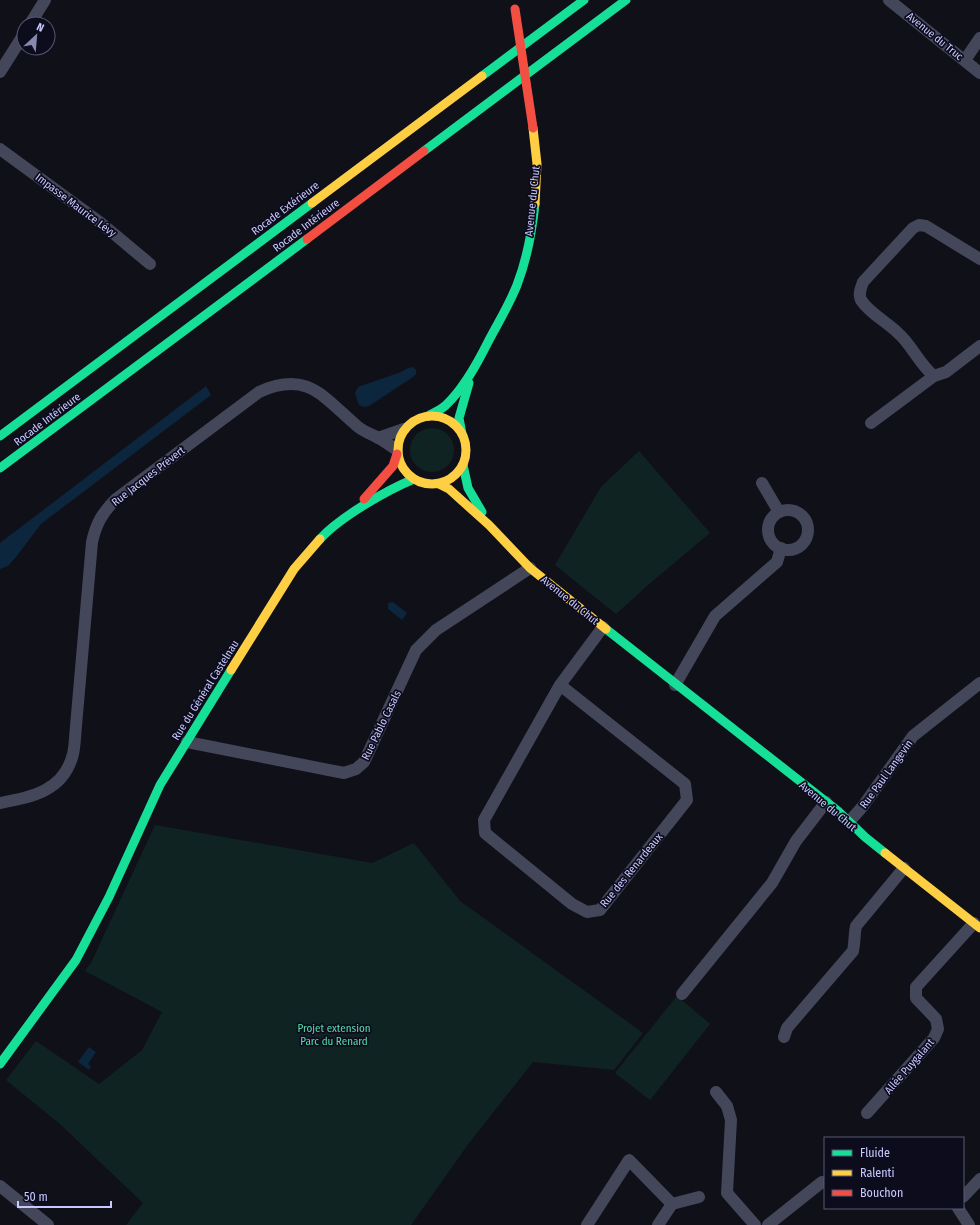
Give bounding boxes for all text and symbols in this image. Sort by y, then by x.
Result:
street label: Avenue du Truc [904,10,966,63]
north arrow [16,16,56,56]
text: N [34,20,46,35]
street label: Avenue du Chut [522,165,543,237]
street label: Impasse Maurice Lévy [33,171,119,240]
street label: Rocade Extérieure [249,179,322,238]
street label: Rocade Intérieure [271,196,342,255]
street label: Rocade Intérieure [12,390,83,449]
street label: Rue Jacques Prévert [109,444,188,509]
street label: Avenue du Chut [538,573,601,628]
street label: Rue du Général Castelnau [169,638,242,743]
street label: Rue Pablo Casals [359,688,404,762]
street label: Rue Paul Langevin [857,738,916,811]
street label: Avenue du Chut [796,779,859,834]
street label: Rue des Renardeaux [598,831,665,910]
park label: Projet extension Parc du Renard [297,1022,371,1048]
street label: Allée Puygalant [882,1036,937,1097]
legend [824,1137,964,1209]
text: Fluide [860,1146,890,1160]
text: Ralenti [860,1166,895,1180]
scale bar [18,1183,111,1209]
text: Bouchon [860,1186,903,1200]
text: 50 m [24,1190,48,1204]

